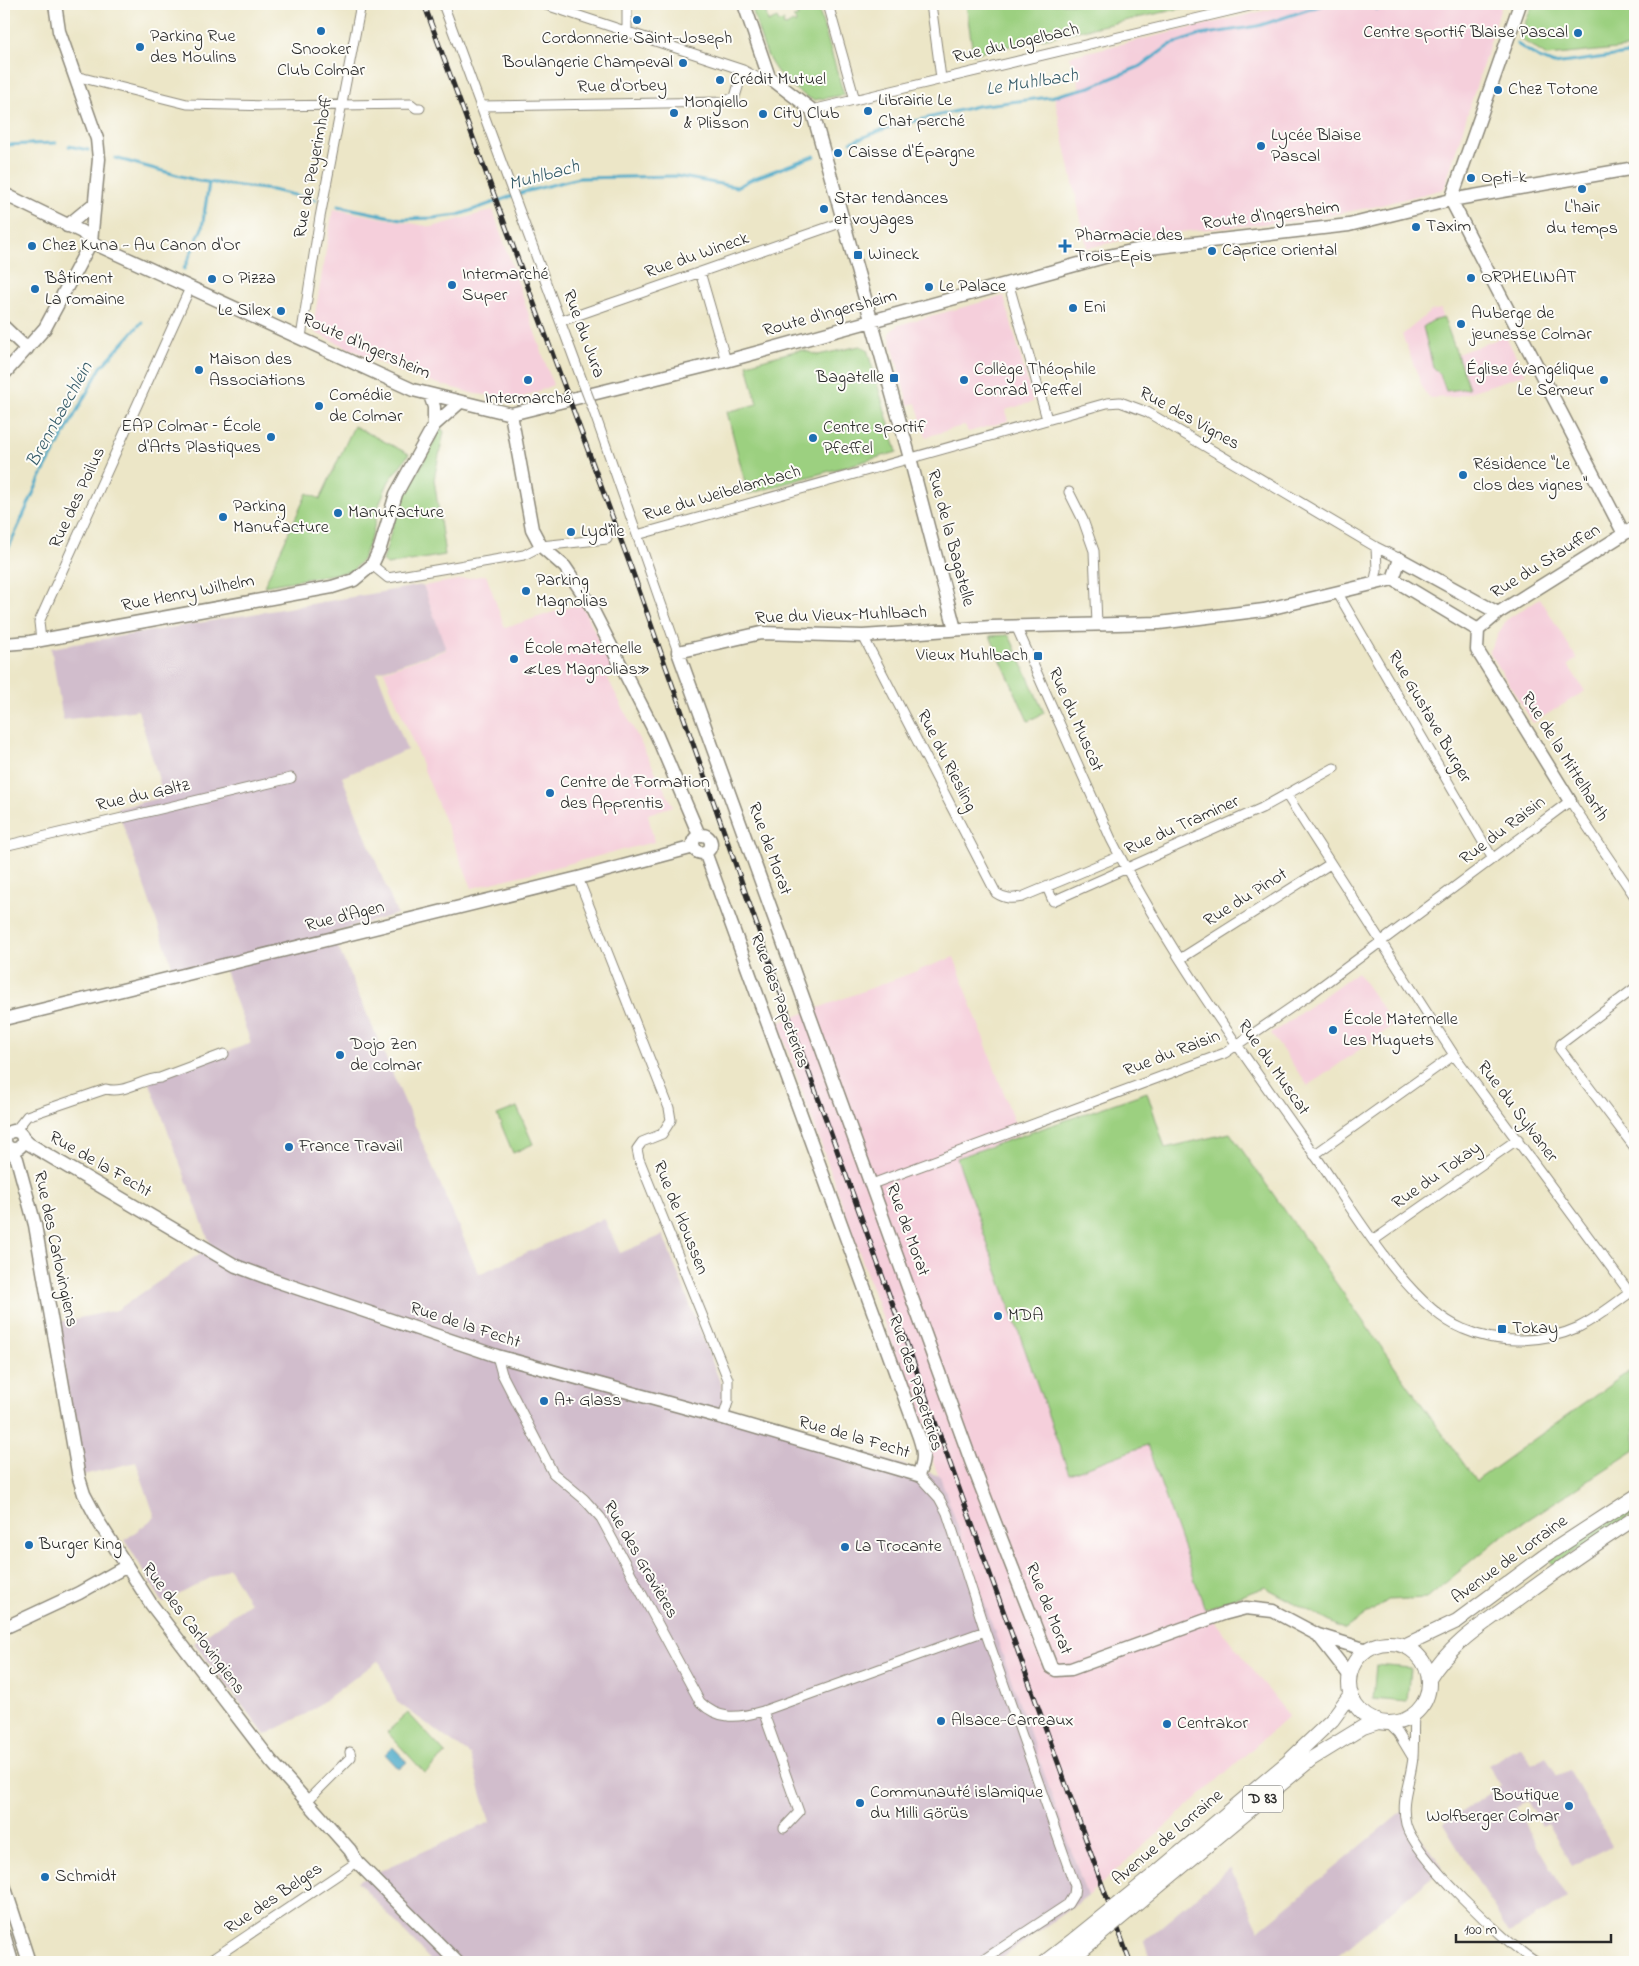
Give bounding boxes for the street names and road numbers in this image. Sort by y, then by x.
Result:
street label: Rue du Logelbach [950,17,1082,72]
street label: Rue d'Orbey [577,73,667,101]
street label: Rue de Peyerimhoff [287,94,341,240]
street label: Route d'Ingersheim [1201,195,1341,238]
street label: Rue du Wineck [641,226,753,286]
street label: Route d'Ingersheim [760,284,900,345]
street label: Rue du Jura [555,286,611,382]
street label: Route d'Ingersheim [297,307,434,388]
street label: Rue des Vignes [1133,381,1244,458]
street label: Rue des Poilus [43,443,113,553]
street label: Rue du Weibelambach [640,459,804,529]
street label: Rue de la Bagatelle [918,467,981,610]
street label: Rue du Stauffen [1486,518,1606,606]
street label: Rue Henry Wilhelm [119,568,257,620]
street label: Rue du Vieux-Muhlbach [755,600,927,632]
street label: Rue Gustave Burger [1380,646,1478,789]
street label: Rue du Muscat [1040,664,1110,776]
street label: Rue de la Mittelharth [1514,687,1614,827]
street label: Rue du Riesling [908,706,983,817]
street label: Rue du Galtz [94,773,193,819]
street label: Rue du Traminer [1121,789,1244,863]
street label: Rue du Raisin [1455,790,1552,872]
street label: Rue de Morat [740,799,798,899]
street label: Rue du Pinot [1199,862,1293,934]
street label: Rue d'Agen [303,895,388,940]
street label: Rue des Papeteries [743,930,815,1072]
street label: Rue du Muscat [1230,1015,1316,1121]
street label: Rue du Raisin [1120,1024,1224,1084]
street label: Rue du Sylvaner [1470,1056,1564,1169]
street label: Rue de la Fecht [44,1125,156,1205]
street label: Rue du Tokay [1387,1136,1487,1216]
street label: Rue de Houssen [645,1157,715,1279]
street label: Rue des Carlovingiens [25,1169,84,1330]
street label: Rue de Morat [878,1180,936,1280]
street label: Rue de la Fecht [406,1296,524,1356]
street label: Rue des Papeteries [881,1312,949,1454]
street label: Rue de la Fecht [795,1410,913,1466]
street label: Rue des Gravières [596,1496,684,1624]
street label: Avenue de Lorraine [1447,1508,1574,1611]
street label: Rue des Carlovingiens [134,1558,251,1701]
street label: Rue de Morat [1018,1559,1078,1659]
street label: Avenue de Lorraine [1107,1783,1230,1892]
road number: D 83 [1243,1786,1283,1812]
street label: Rue des Belges [220,1857,329,1942]

